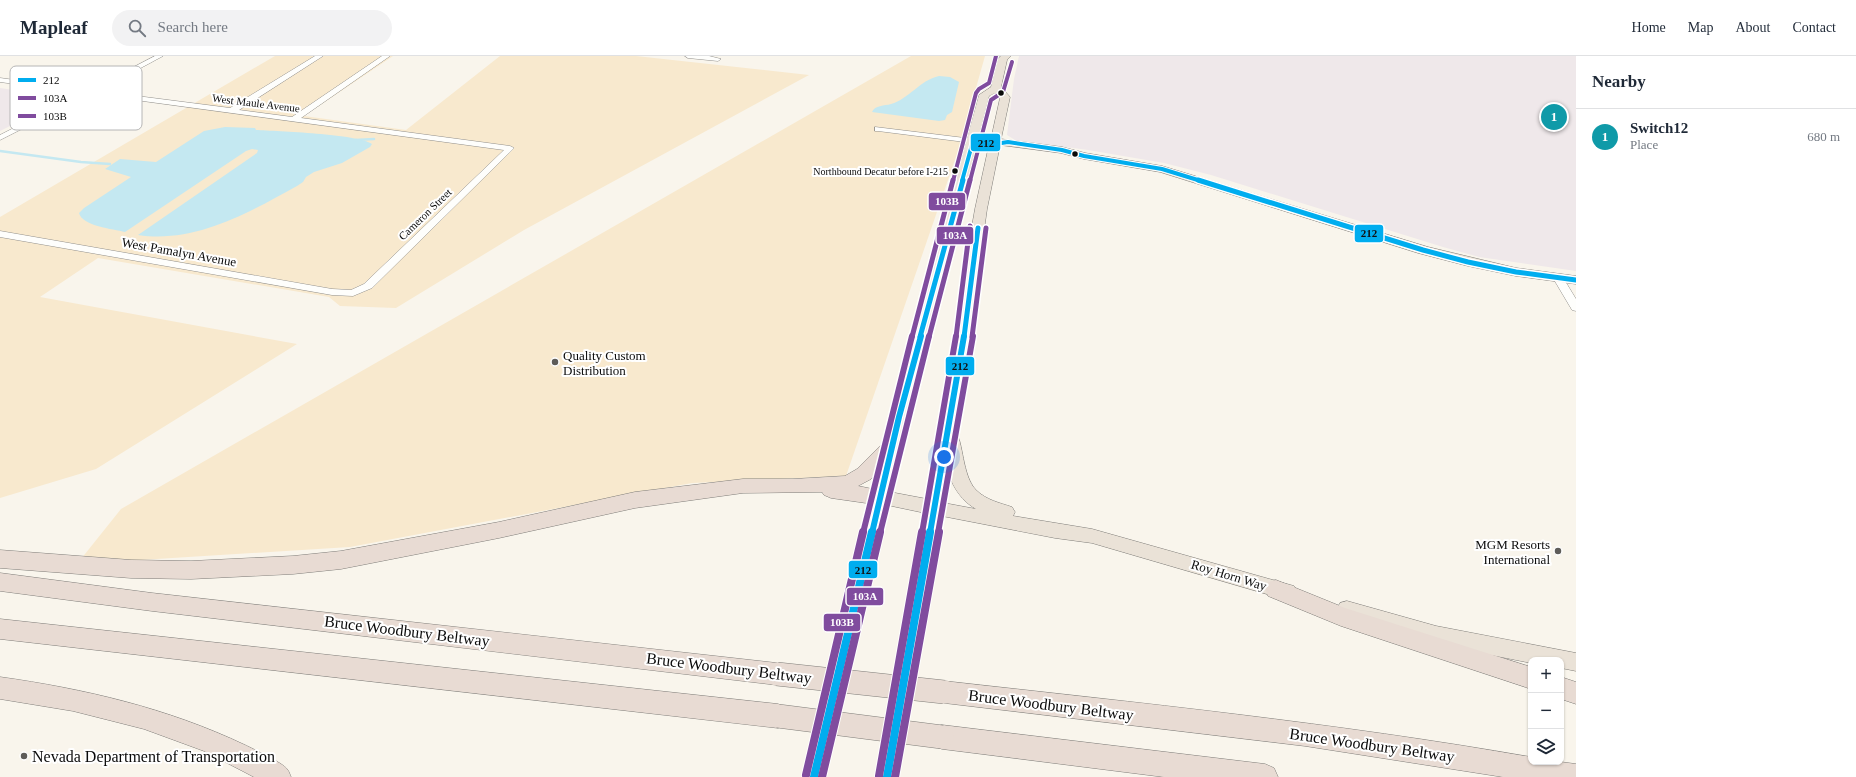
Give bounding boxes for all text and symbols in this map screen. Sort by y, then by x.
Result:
search box [112,10,392,46]
text: Mapleaf [20,17,88,38]
icon: search [126,17,148,39]
text: Search here [158,19,228,35]
text: Home [1632,20,1666,35]
text: Map [1688,20,1713,35]
text: About [1735,20,1770,35]
text: Contact [1792,20,1836,35]
legend [10,66,142,130]
text: Nearby [1592,72,1646,91]
text: 212 [43,74,60,86]
unlabelled marker [996,88,1006,98]
text: 103A [43,92,68,104]
street label: West Maule Avenue [212,92,301,114]
pin: 1 [1541,102,1567,132]
text: 103B [43,110,67,122]
text: Switch12 [1630,120,1688,136]
text: 1 [1602,129,1608,144]
text: 680 m [1807,129,1840,144]
line badge: 212 [970,133,1001,152]
text: 212 [978,137,995,149]
text: Place [1630,137,1658,152]
unlabelled marker [1070,149,1080,159]
place label: Northbound Decatur before I-215 [813,166,948,177]
marker: Northbound Decatur before I-215 [950,166,960,176]
street label: Cameron Street [396,186,454,242]
line badge: 103B [928,192,966,211]
text: 103B [935,195,960,207]
line badge: 212 [1354,224,1384,243]
line badge: 103A [936,226,974,245]
text: 212 [1361,227,1378,239]
text: 103A [943,229,967,241]
street label: West Pamalyn Avenue [120,235,238,270]
place label: Quality Custom Distribution [563,348,646,378]
line badge: 212 [945,356,975,376]
marker: Quality Custom Distribution [550,357,560,367]
text: 212 [952,360,969,372]
your location [934,447,954,467]
place label: MGM Resorts International [1475,537,1550,567]
marker: MGM Resorts International [1553,546,1563,556]
street label: Roy Horn Way [1189,556,1269,594]
line badge: 212 [848,560,878,579]
text: 212 [855,564,872,576]
line badge: 103A [846,587,884,606]
text: 103A [853,590,877,602]
street label: Bruce Woodbury Beltway [323,612,491,651]
line badge: 103B [823,613,861,632]
text: 103B [830,616,855,628]
street label: Bruce Woodbury Beltway [645,649,813,688]
map controls [1528,657,1564,765]
button: + [1528,657,1564,693]
street label: Bruce Woodbury Beltway [967,686,1135,725]
button: − [1528,693,1564,729]
street label: Bruce Woodbury Beltway [1288,725,1456,766]
button: layers [1528,729,1564,765]
place label: Nevada Department of Transportation [32,748,275,766]
marker: Nevada Department of Transportation [19,751,29,761]

